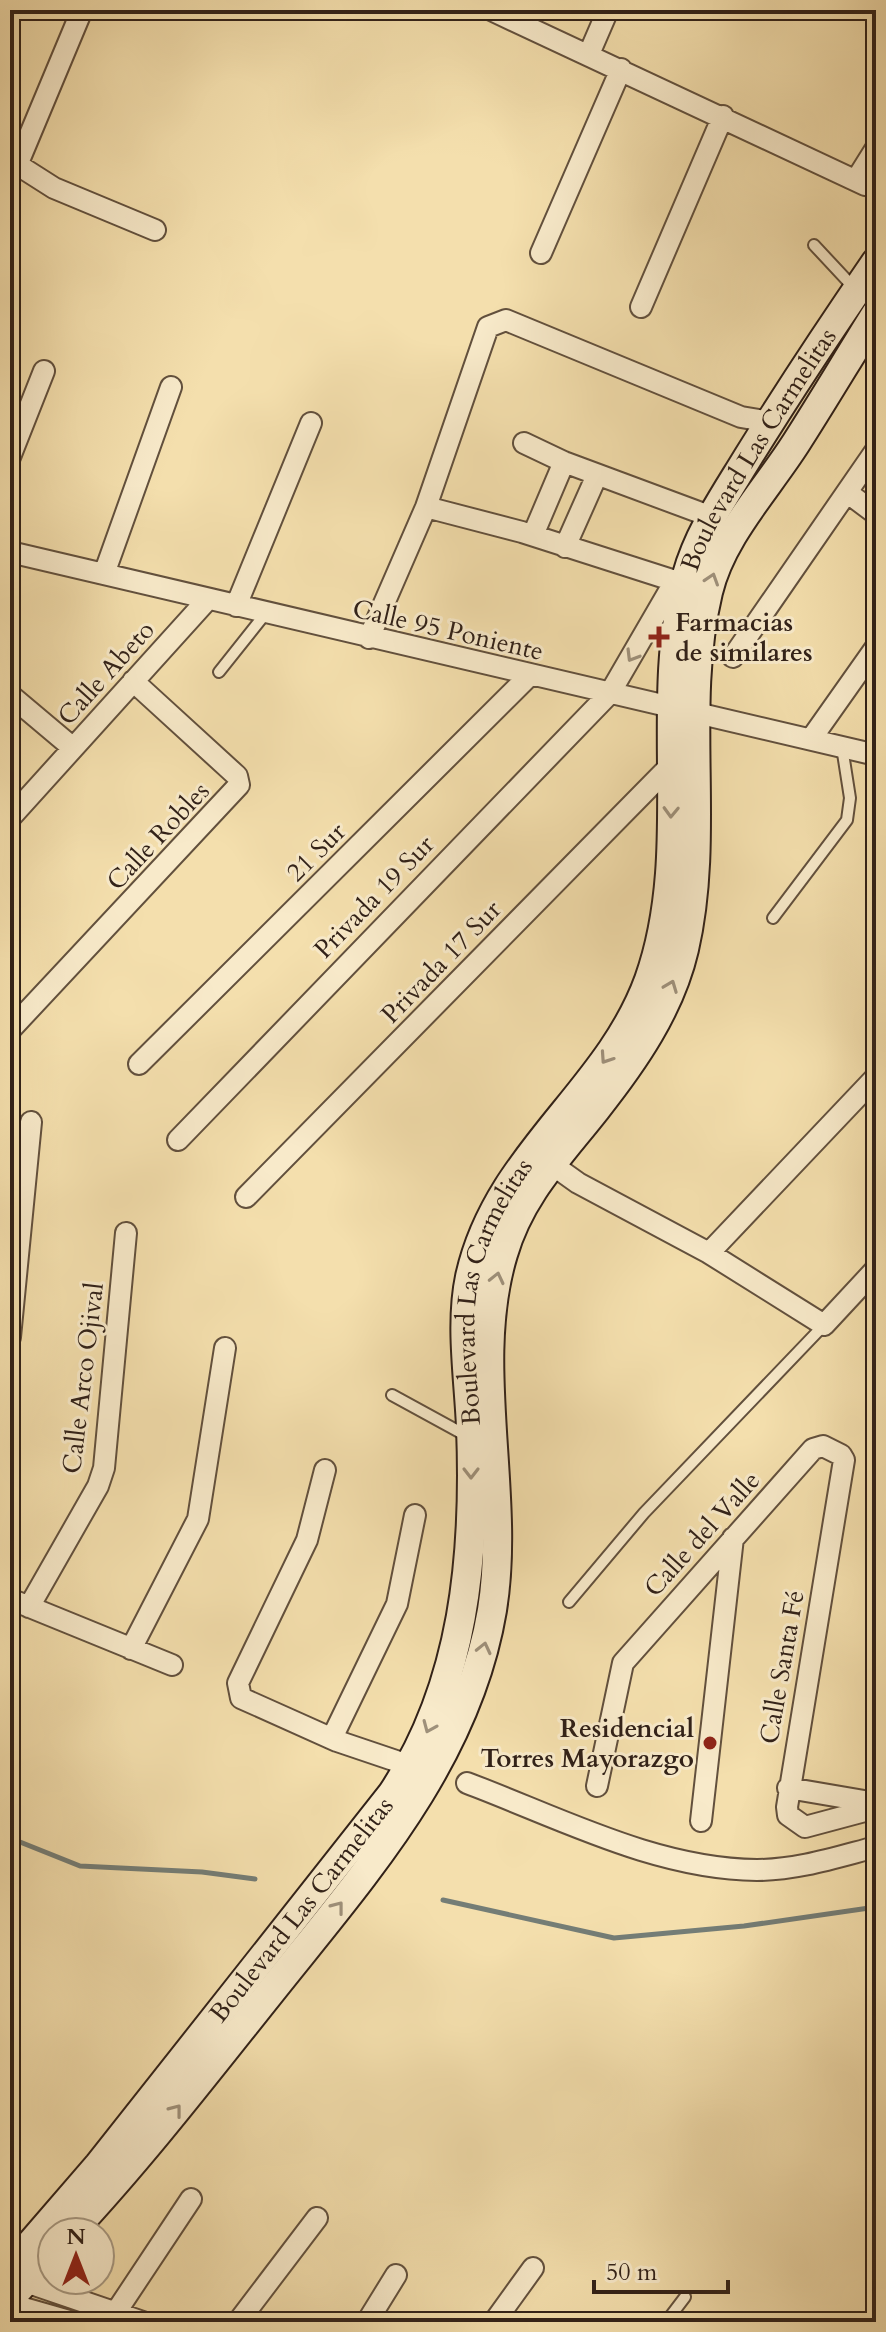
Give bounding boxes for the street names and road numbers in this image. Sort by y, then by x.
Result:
street label: Boulevard Las Carmelitas [672,321,844,576]
street label: Calle 95 Poniente [349,591,547,669]
street label: Calle Abeto [50,613,162,733]
street label: Calle Robles [99,774,217,898]
street label: 21 Sur [279,814,354,889]
street label: Privada 19 Sur [306,827,442,966]
street label: Privada 17 Sur [373,892,509,1031]
street label: Boulevard Las Carmelitas [448,1151,540,1426]
street label: Calle Arco Ojival [54,1280,112,1475]
street label: Calle del Valle [636,1464,768,1604]
street label: Calle Santa Fé [751,1588,813,1746]
street label: Boulevard Las Carmelitas [201,1789,401,2029]

